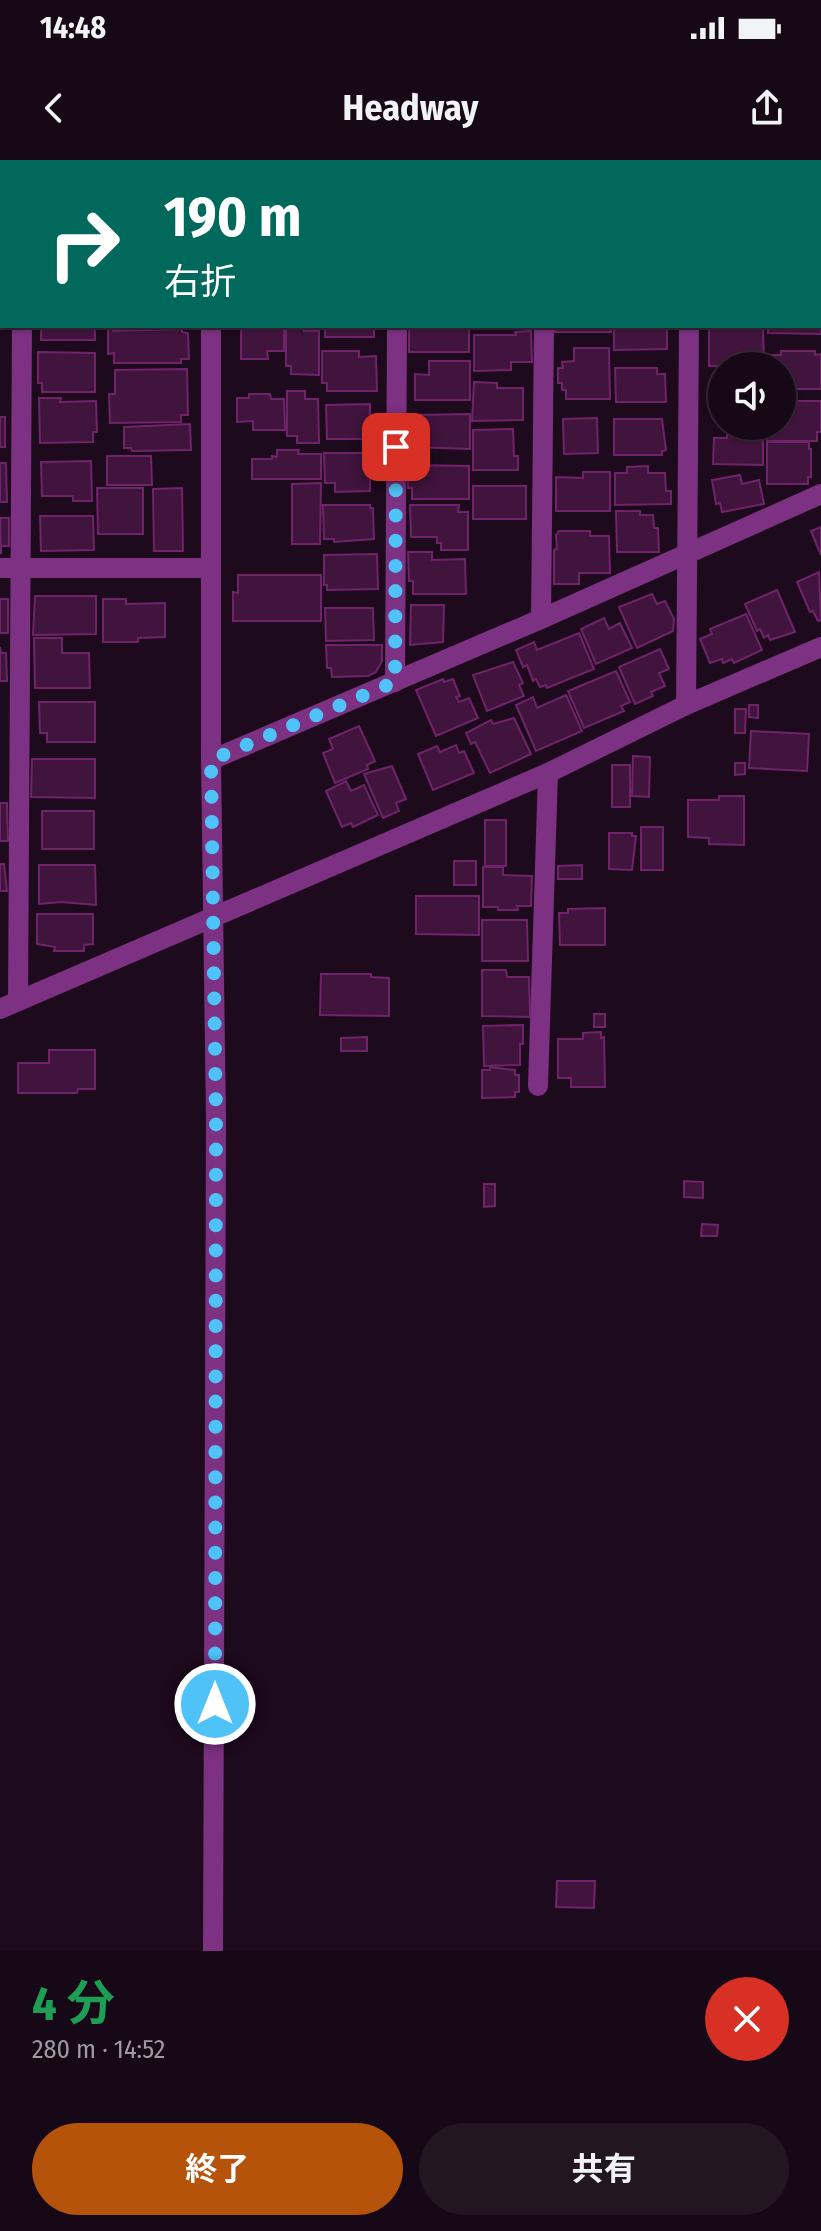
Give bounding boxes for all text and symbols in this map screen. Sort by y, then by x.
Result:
text: 14:48 [40,10,106,46]
icon: back [32,86,76,130]
text: Headway [343,86,478,130]
icon: share [745,86,789,130]
text: 190 m [164,184,302,251]
icon: right [32,192,136,296]
text: 右折 [164,260,236,304]
map controls [708,352,796,440]
button: sound [708,352,796,440]
pin [362,413,430,481]
icon: arrive [374,425,418,469]
position arrow [173,1662,257,1746]
text: 4 分 [32,1975,115,2033]
button: close [705,1977,789,2061]
text: 280 m · 14:52 [32,2034,165,2065]
button: 終了 [32,2123,403,2215]
button: 共有 [419,2123,789,2215]

